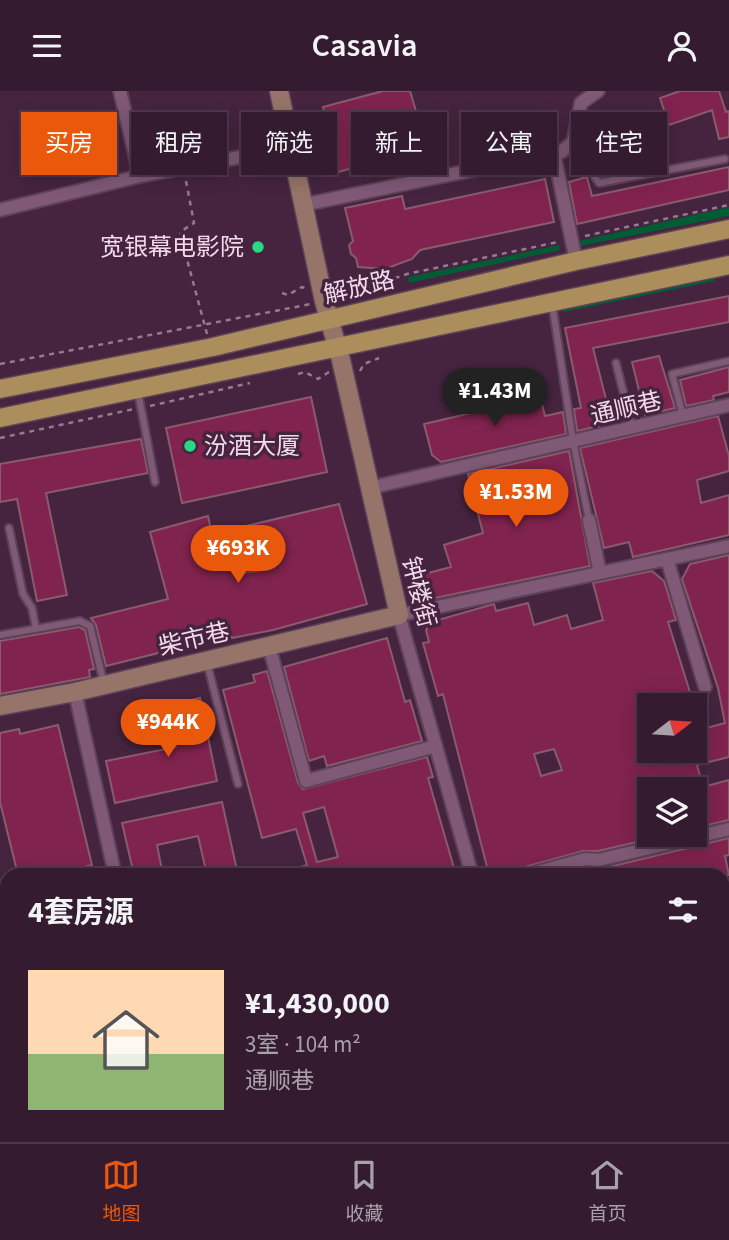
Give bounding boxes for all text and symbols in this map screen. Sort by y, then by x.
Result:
text: Casavia [312,23,417,69]
icon: menu [28,27,66,65]
icon: person [663,27,701,65]
chip: 买房 [21,112,117,175]
chip: 租房 [131,112,227,175]
chip: 筛选 [241,112,337,175]
chip: 新上 [351,112,447,175]
chip: 公寓 [461,112,557,175]
chip: 住宅 [571,112,667,175]
place label: 宽银幕电影院 [100,230,244,265]
marker: 宽银幕电影院 [250,239,266,255]
street label: 解放路 [320,262,398,313]
pin: ¥1.43M [438,369,552,428]
text: ¥1.43M [458,374,532,407]
street label: 通顺巷 [587,383,665,434]
place label: 汾酒大厦 [204,429,300,464]
marker: 汾酒大厦 [182,438,198,454]
pin: ¥1.53M [459,469,573,529]
text: ¥1.53M [479,475,553,508]
pin: ¥693K [189,525,287,585]
text: ¥693K [207,531,269,564]
street label: 钟楼街 [393,553,444,631]
street label: 柴市巷 [155,614,233,665]
north arrow [637,693,707,763]
map controls [637,693,707,847]
pin: ¥944K [119,699,217,759]
text: ¥944K [137,705,199,738]
button: layers [637,777,707,847]
text: 4套房源 [28,891,134,934]
icon: filters [664,891,702,929]
text: ¥1,430,000 [245,982,390,1025]
icon: home [84,998,168,1082]
text: 3室 · 104 m² [245,1028,361,1061]
text: 通顺巷 [245,1064,314,1097]
tab: 地图 [102,1156,141,1228]
tab: 收藏 [345,1156,384,1228]
tab: 首页 [588,1156,627,1228]

